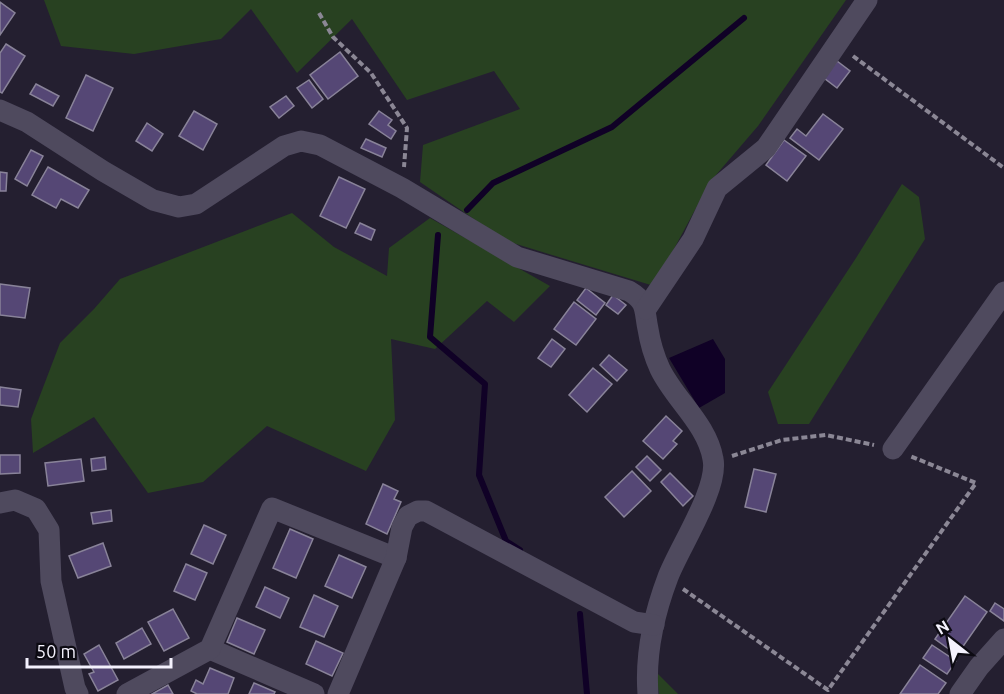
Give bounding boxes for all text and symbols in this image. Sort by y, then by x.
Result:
north arrow [920,610,980,670]
text: N [933,616,952,638]
scale bar [27,631,171,669]
text: 50 m [36,641,76,661]

